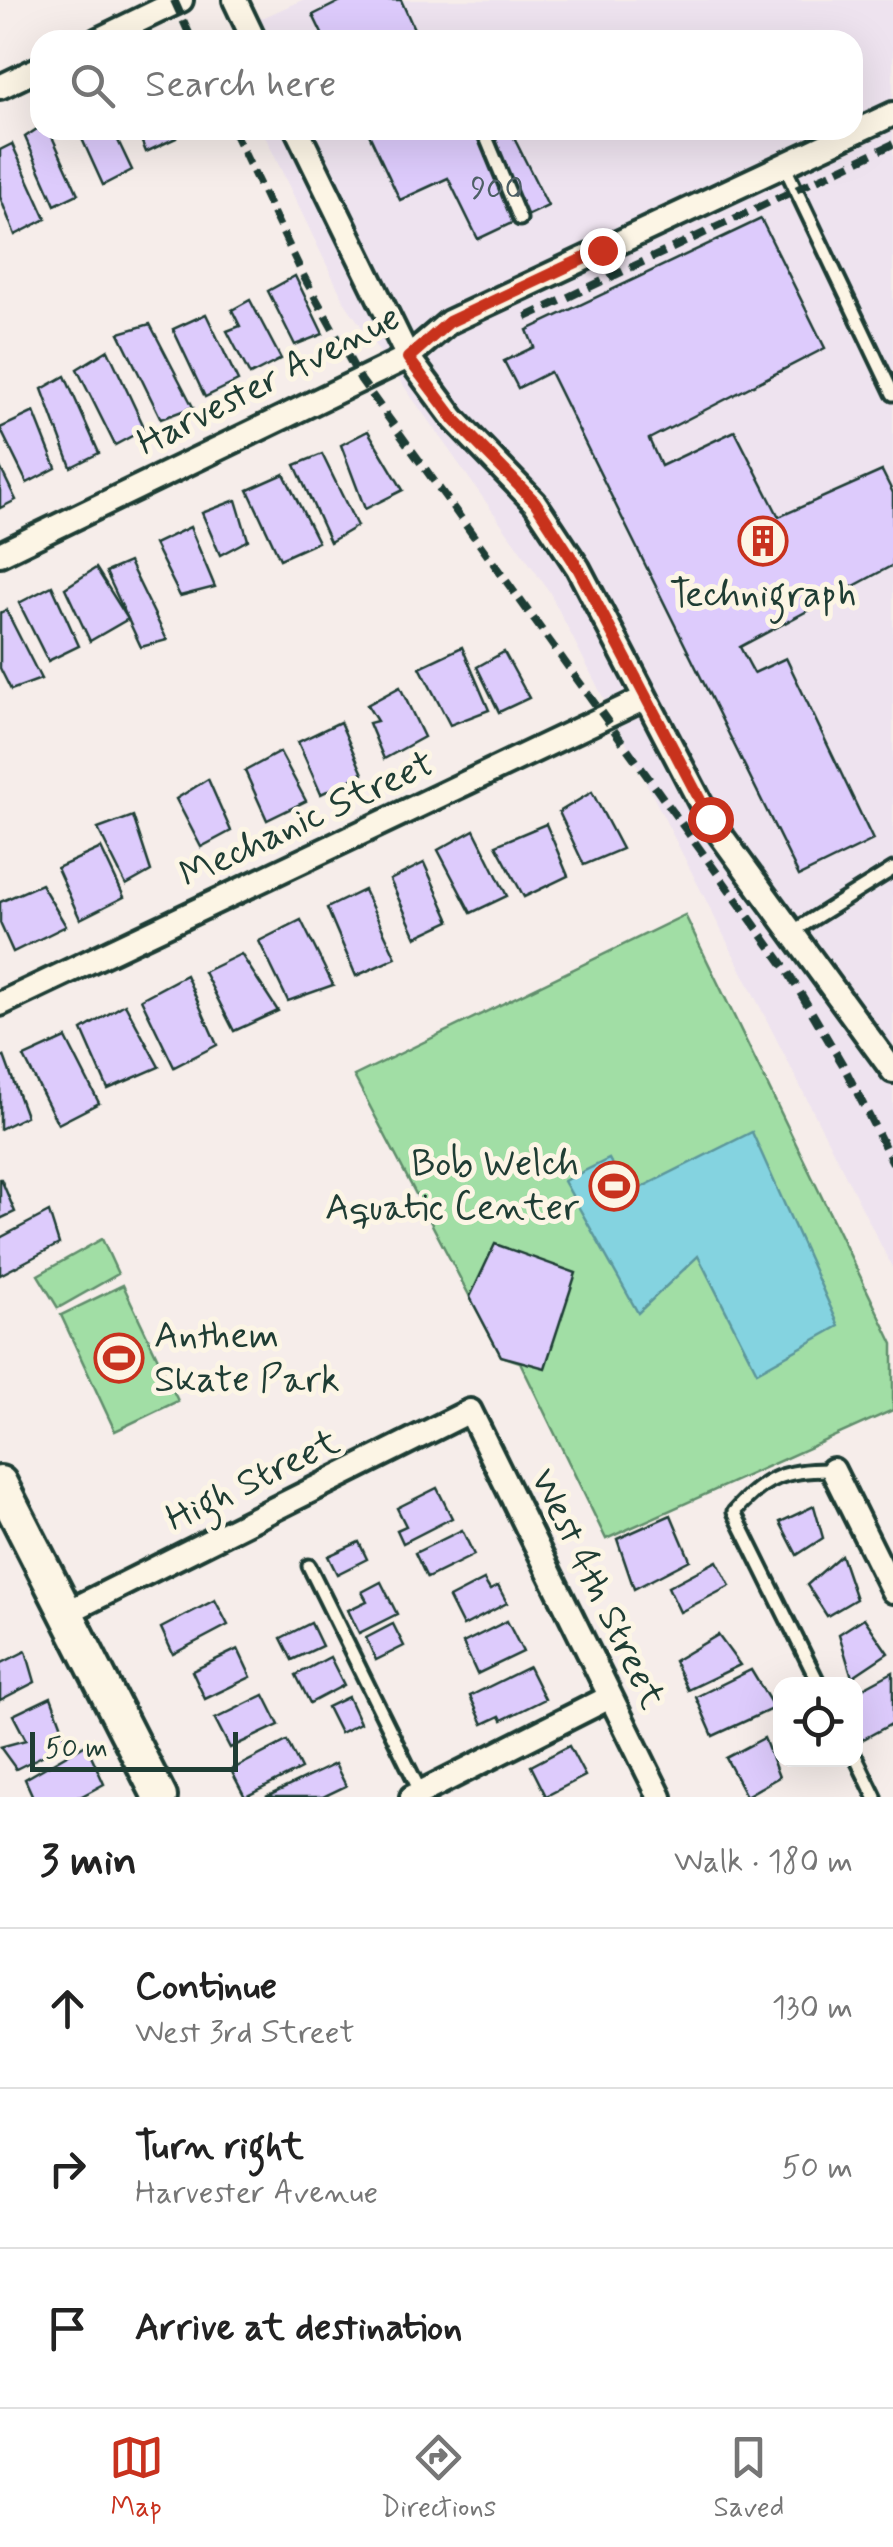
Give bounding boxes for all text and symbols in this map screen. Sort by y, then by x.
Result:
search box [30,30,863,140]
icon: search [65,58,120,113]
text: Search here [145,61,336,110]
house number: 900 [470,168,524,210]
route end [580,228,626,274]
street label: Harvester Avenue [129,294,409,468]
building icon: Technigraph [737,515,789,567]
place label: Technigraph [670,571,856,624]
street label: Mechanic Street [172,740,442,900]
route start [688,797,734,843]
place label: Bob Welch Aquatic Center [325,1140,579,1233]
sports icon: Bob Welch Aquatic Center [588,1160,640,1212]
place label: Anthem Skate Park [154,1312,340,1405]
sports icon: Anthem Skate Park [93,1332,145,1384]
street label: High Street [158,1418,350,1548]
street label: West 4th Street [518,1461,676,1717]
map controls [773,1677,863,1767]
button: locate [773,1677,863,1767]
scale bar [30,1727,238,1772]
text: 50 m [45,1731,108,1768]
text: 3 min [40,1835,137,1890]
text: Walk · 180 m [674,1841,853,1883]
text: Continue [135,1963,277,2012]
icon: ahead [40,1981,95,2036]
text: 130 m [772,1987,853,2029]
text: West 3rd Street [135,2012,355,2054]
text: Turn right [135,2123,304,2172]
icon: right [40,2141,95,2196]
text: 50 m [781,2147,853,2189]
text: Harvester Avenue [135,2172,378,2214]
icon: arrive [40,2301,95,2356]
text: Arrive at destination [135,2304,462,2353]
tab: Map [109,2430,164,2527]
tab: Directions [381,2430,496,2527]
tab: Saved [714,2430,784,2527]

